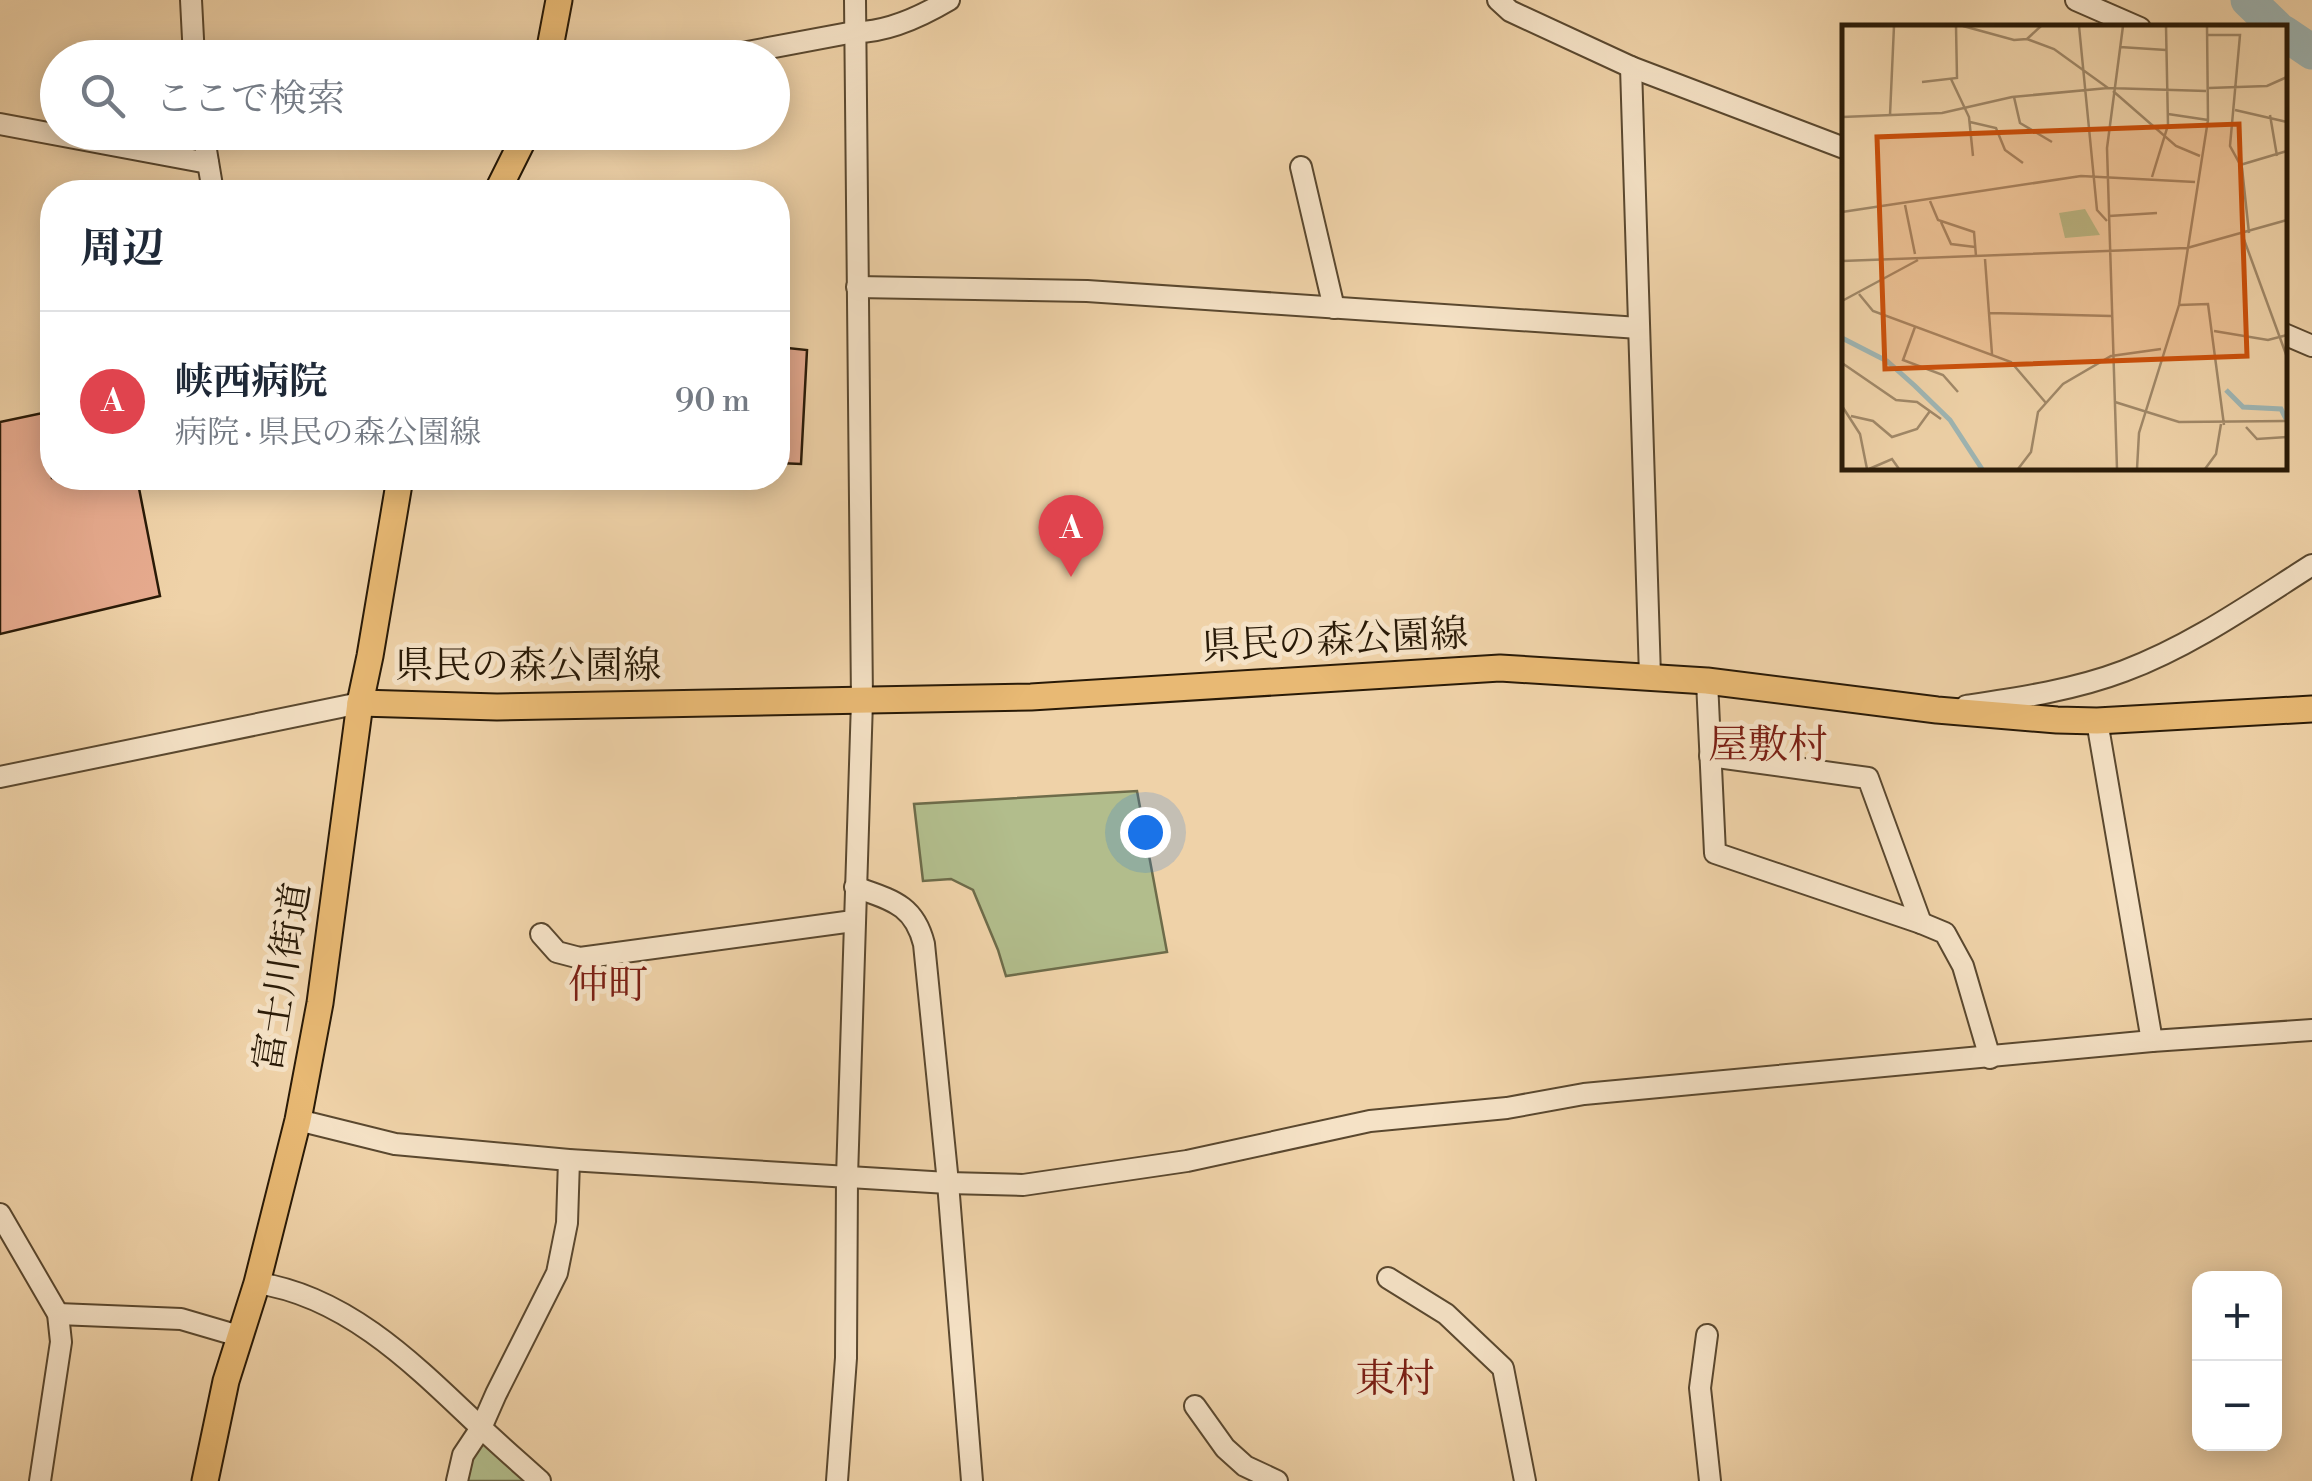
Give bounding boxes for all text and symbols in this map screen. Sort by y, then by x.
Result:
inset map [1842,25,2287,470]
search box [40,40,790,150]
icon: search [75,68,130,123]
text: ここで検索 [155,76,345,123]
text: 周辺 [80,223,164,276]
text: 峡西病院 [175,359,327,406]
text: A [101,381,124,421]
text: 90 m [675,381,750,421]
text: 病院 · 県民の森公園線 [175,413,482,453]
pin: A [1038,494,1104,577]
street label: 県民の森公園線 [1201,611,1469,671]
street label: 県民の森公園線 [395,643,661,690]
district label: 屋敷村 [1708,721,1828,771]
your location [1120,807,1171,858]
street label: 富士川街道 [245,879,321,1075]
district label: 仲町 [568,961,648,1011]
map controls [2192,1271,2282,1451]
button: + [2192,1271,2282,1361]
district label: 東村 [1355,1355,1435,1405]
button: − [2192,1361,2282,1451]

